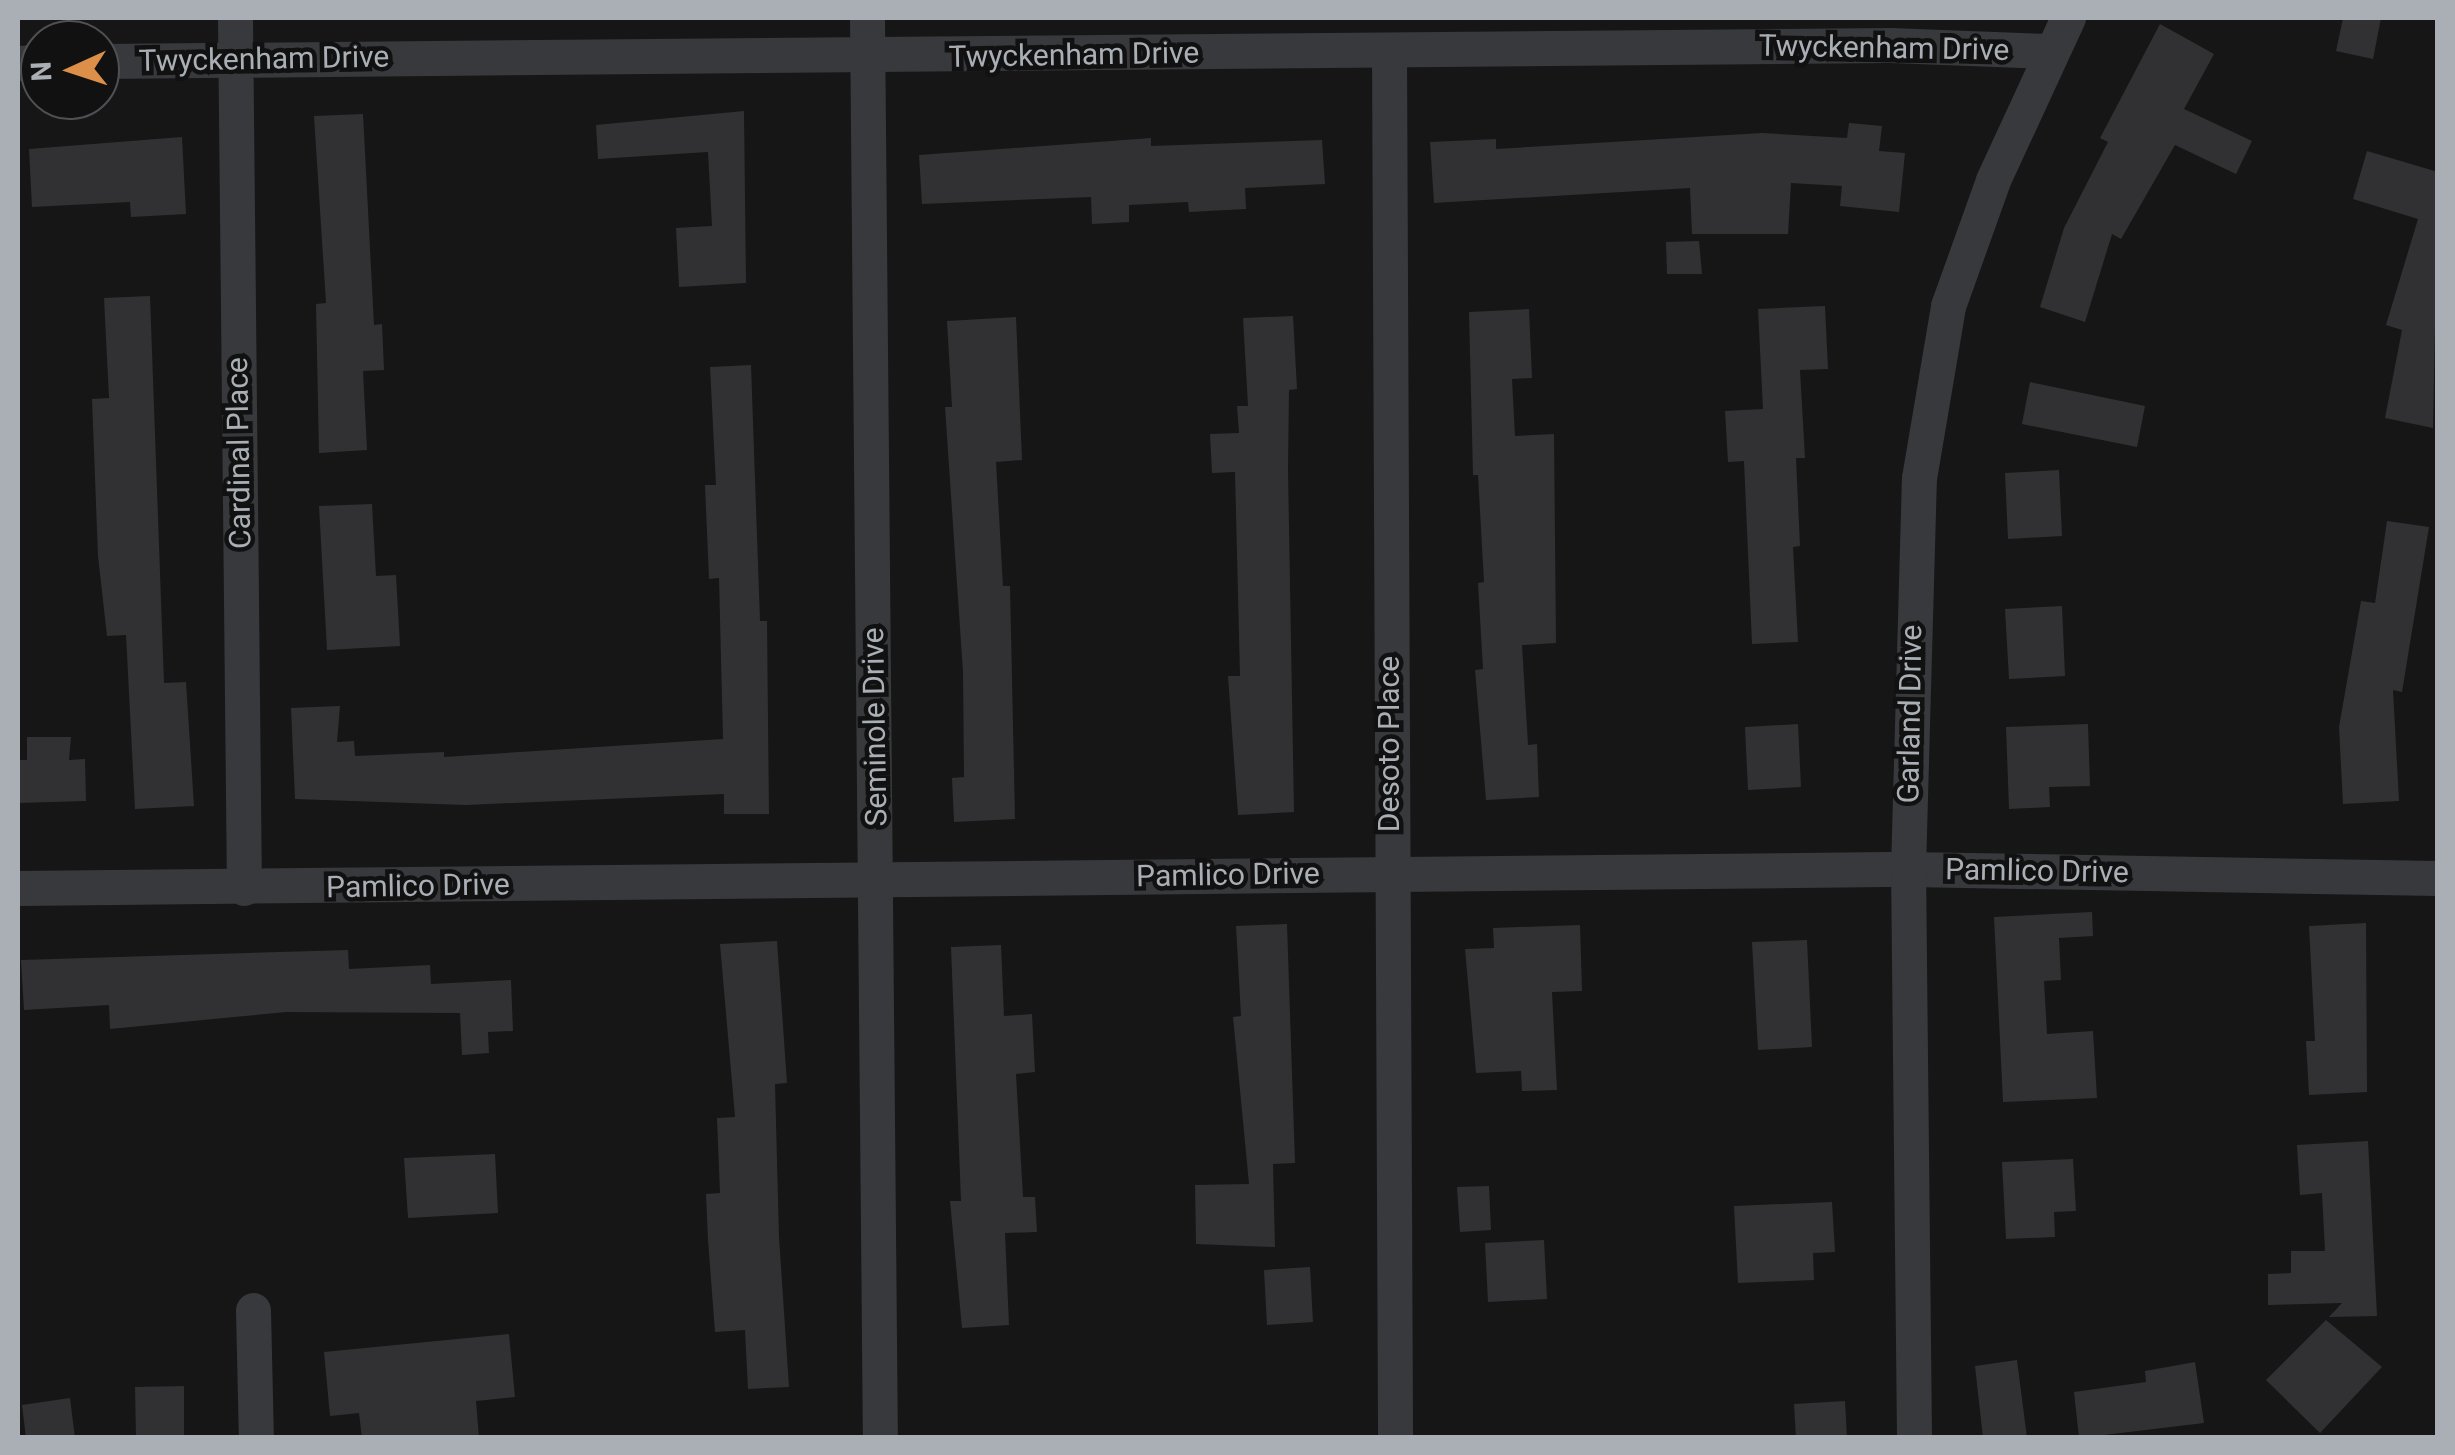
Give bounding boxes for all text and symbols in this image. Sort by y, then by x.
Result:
north arrow [20,20,120,120]
street label: Twyckenham Drive [1758,28,2010,68]
street label: Twyckenham Drive [948,35,1200,75]
street label: Twyckenham Drive [138,39,390,79]
text: N [25,61,59,82]
street label: Cardinal Place [219,357,259,549]
street label: Garland Drive [1890,624,1930,804]
street label: Seminole Drive [855,627,895,827]
street label: Desoto Place [1371,656,1407,832]
street label: Pamlico Drive [1945,851,2129,891]
street label: Pamlico Drive [1136,855,1320,895]
street label: Pamlico Drive [326,866,510,906]

